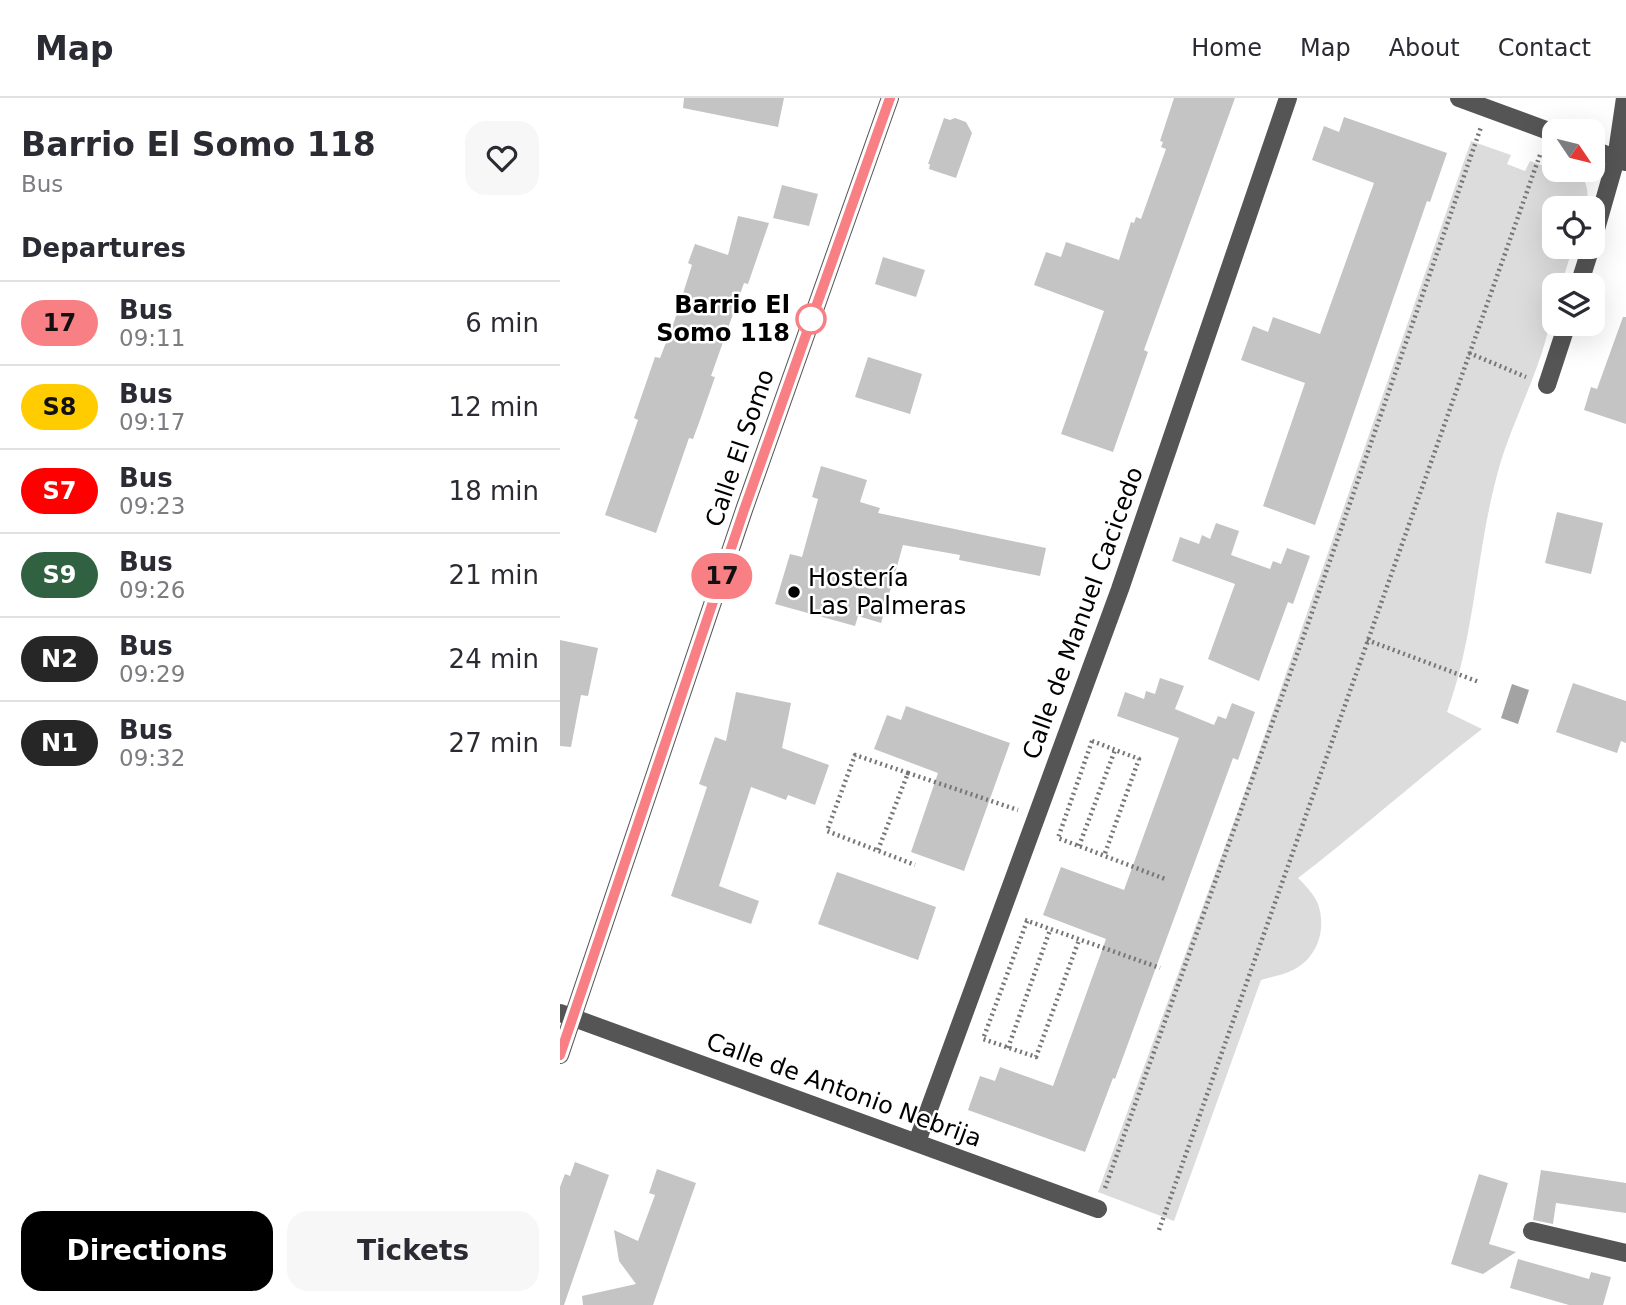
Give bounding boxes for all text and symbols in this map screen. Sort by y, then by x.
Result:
text: Map [35,29,114,68]
text: Home [1191,34,1262,62]
text: Map [1300,34,1351,62]
text: About [1389,34,1460,62]
text: Contact [1498,34,1591,62]
north arrow [1542,119,1605,182]
map controls [1542,119,1605,336]
button: heart [465,121,539,195]
text: Barrio El Somo 118 [21,125,376,164]
text: Bus [21,171,63,197]
button: locate [1542,196,1605,259]
text: Departures [21,233,186,263]
button: layers [1542,273,1605,336]
place label: Barrio El Somo 118 [656,291,790,347]
text: Bus [119,295,173,325]
marker: Barrio El Somo 118 [796,304,826,334]
text: 6 min [465,308,539,338]
text: 17 [43,309,76,337]
text: 09:11 [119,325,185,351]
street label: Calle El Somo [700,366,780,530]
text: Bus [119,379,173,409]
text: 12 min [449,392,539,422]
text: S8 [43,393,76,421]
text: 09:17 [119,409,185,435]
text: Bus [119,463,173,493]
street label: Calle de Manuel Cacicedo [1017,463,1149,763]
text: 18 min [449,476,539,506]
text: S7 [43,477,76,505]
text: 09:23 [119,493,185,519]
text: Bus [119,547,173,577]
line badge: 17 [690,553,754,599]
text: 21 min [449,560,539,590]
text: S9 [43,561,76,589]
text: 17 [705,562,739,590]
place label: Hostería Las Palmeras [808,564,966,620]
text: 09:26 [119,577,185,603]
marker: Hostería Las Palmeras [786,584,802,600]
text: Bus [119,631,173,661]
text: 24 min [449,644,539,674]
text: N2 [41,645,78,673]
text: 09:29 [119,661,185,687]
text: Bus [119,715,173,745]
text: 27 min [449,728,539,758]
text: N1 [41,729,78,757]
text: 09:32 [119,745,185,771]
street label: Calle de Antonio Nebrija [703,1027,985,1153]
button: Directions [21,1211,273,1291]
button: Tickets [287,1211,539,1291]

